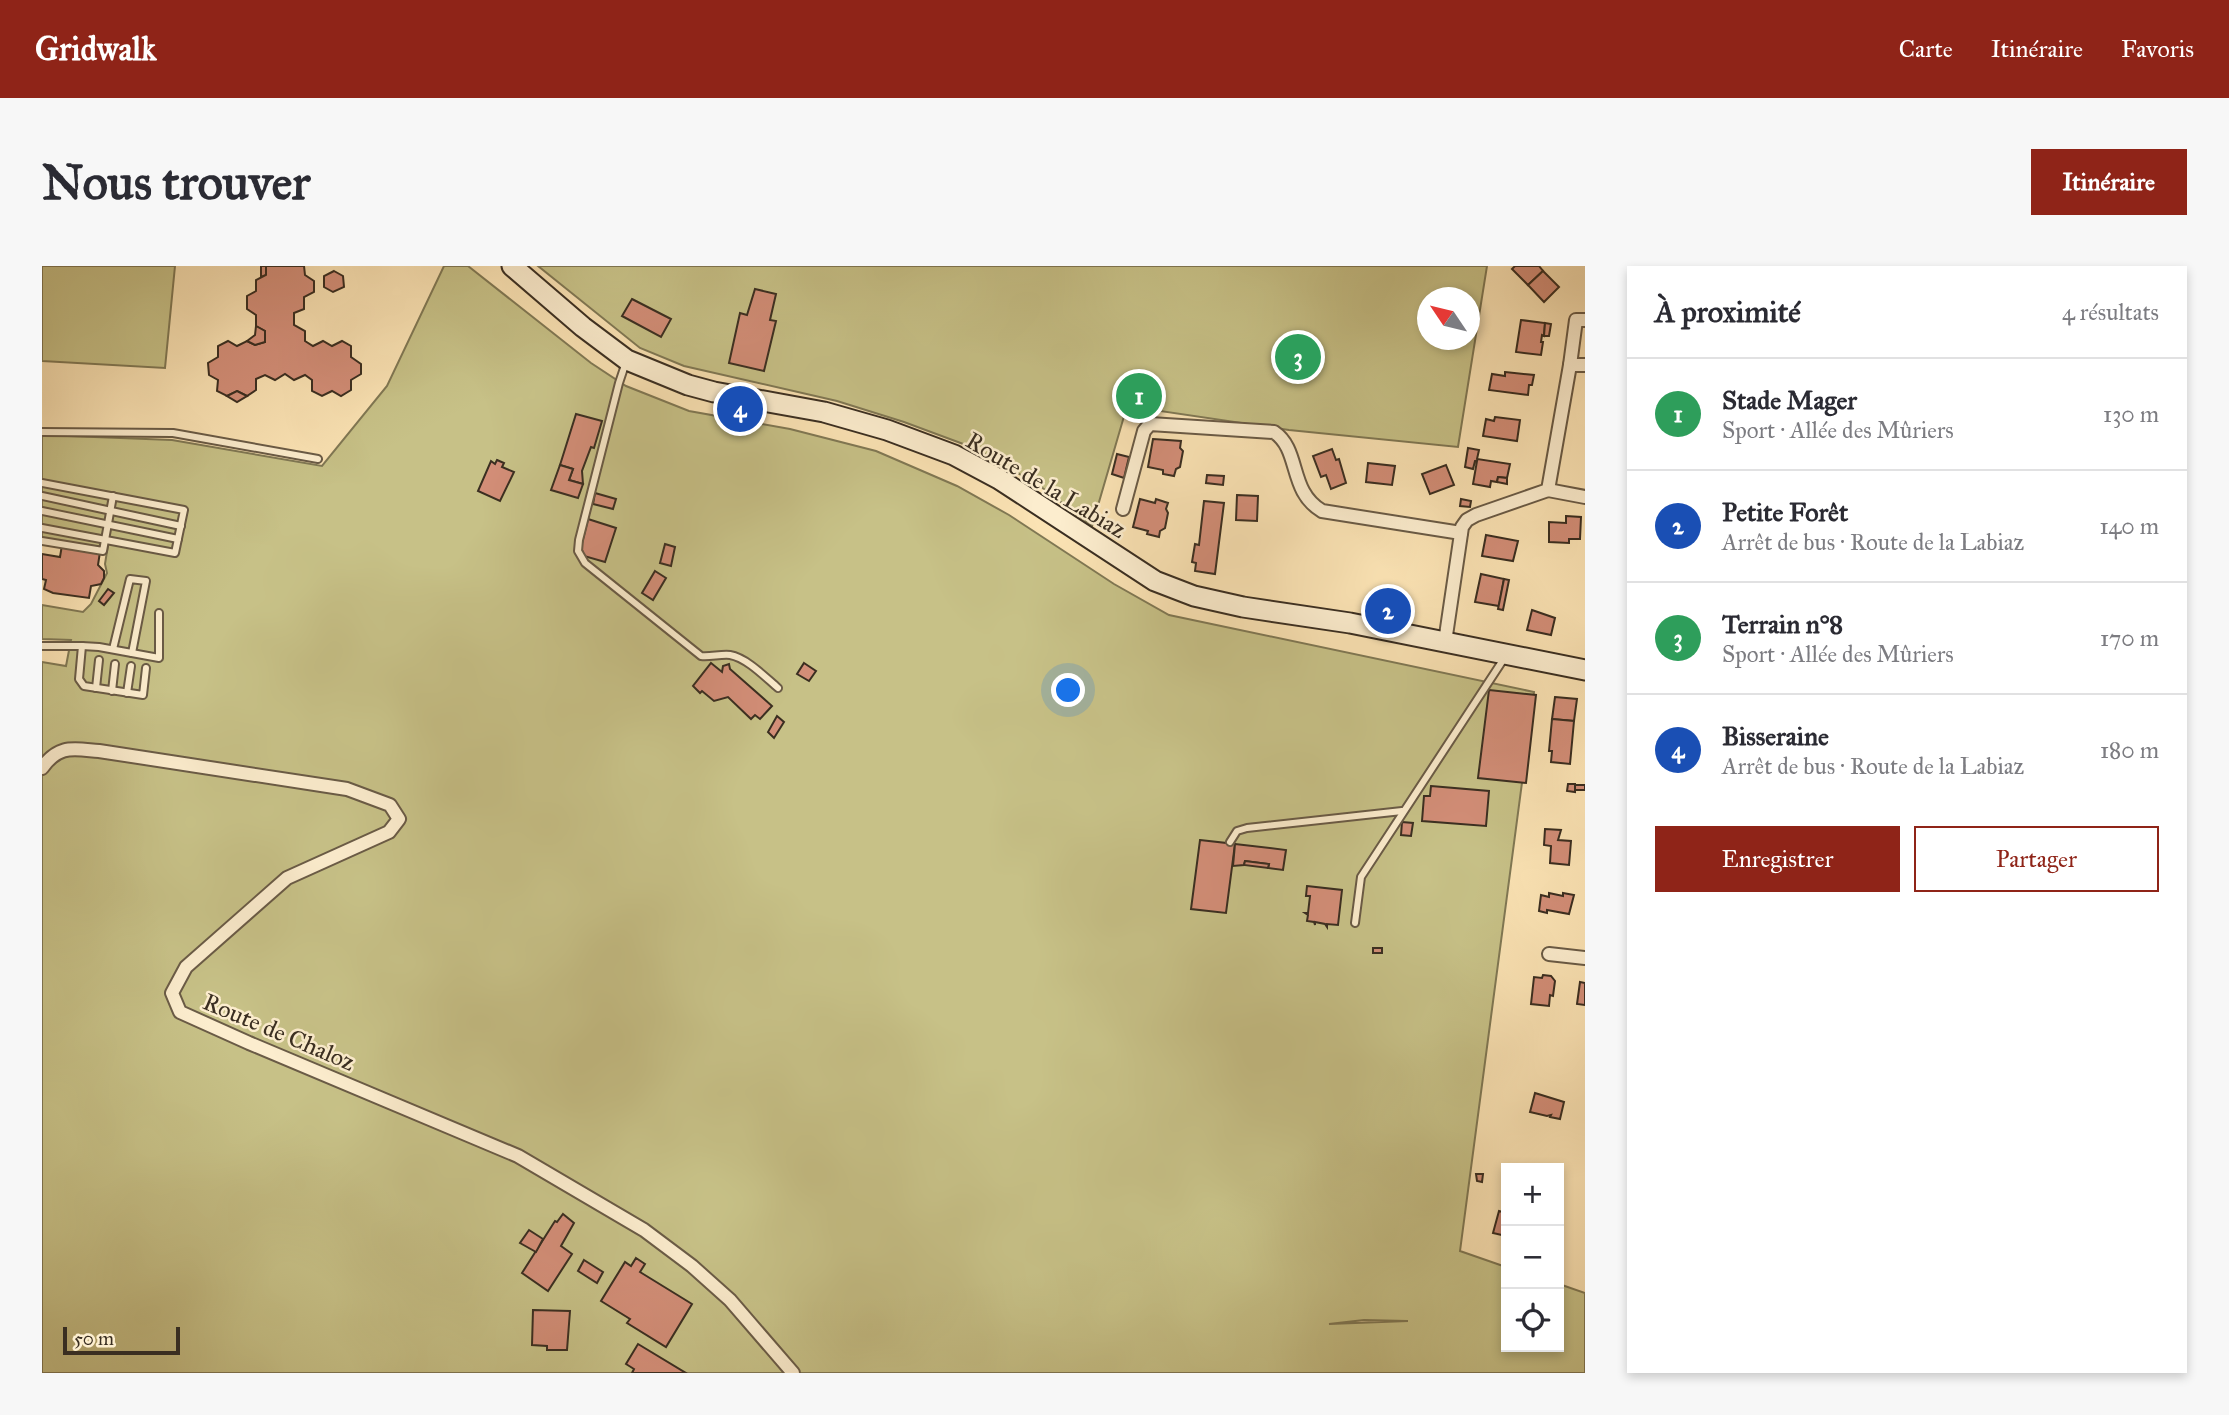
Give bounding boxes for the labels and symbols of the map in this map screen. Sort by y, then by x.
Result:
north arrow [1417,287,1480,350]
pin: 3 [1275,331,1321,383]
pin: 1 [1116,370,1162,422]
pin: 4 [717,383,763,435]
street label: Route de la Labiaz [960,425,1132,545]
pin: 2 [1365,585,1411,637]
your location [1051,673,1085,707]
street label: Route de Chaloz [198,987,360,1077]
scale bar [63,1324,180,1356]

